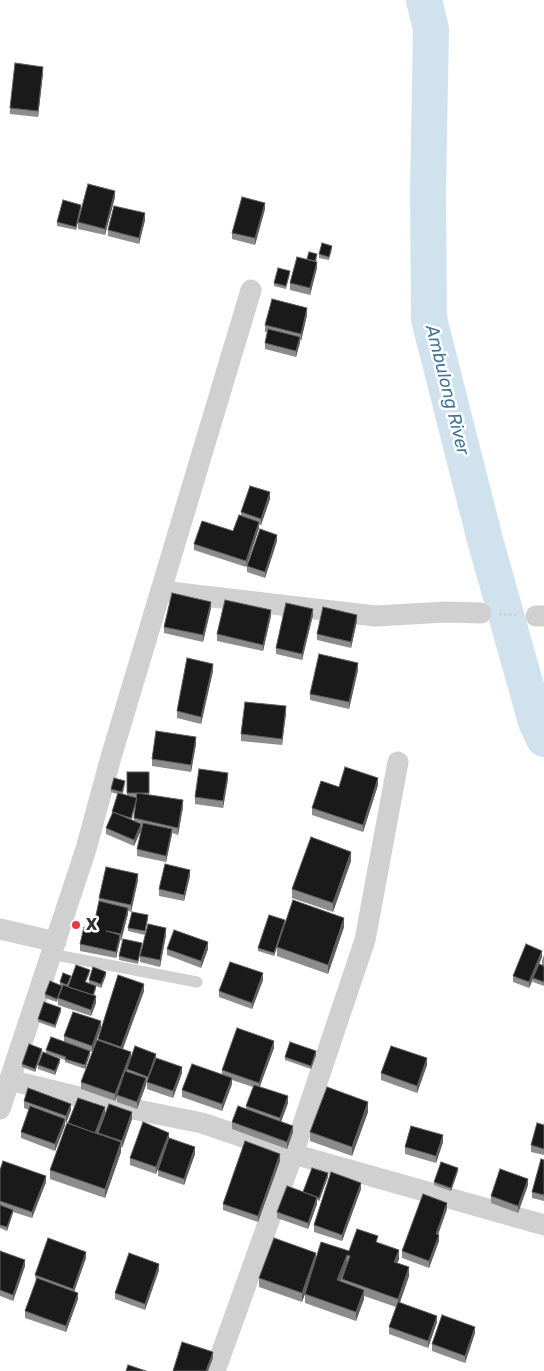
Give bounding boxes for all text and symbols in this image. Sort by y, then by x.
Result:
water label: Ambulong River [420,323,474,457]
place label: X [86,915,97,935]
marker: X [70,919,82,931]

